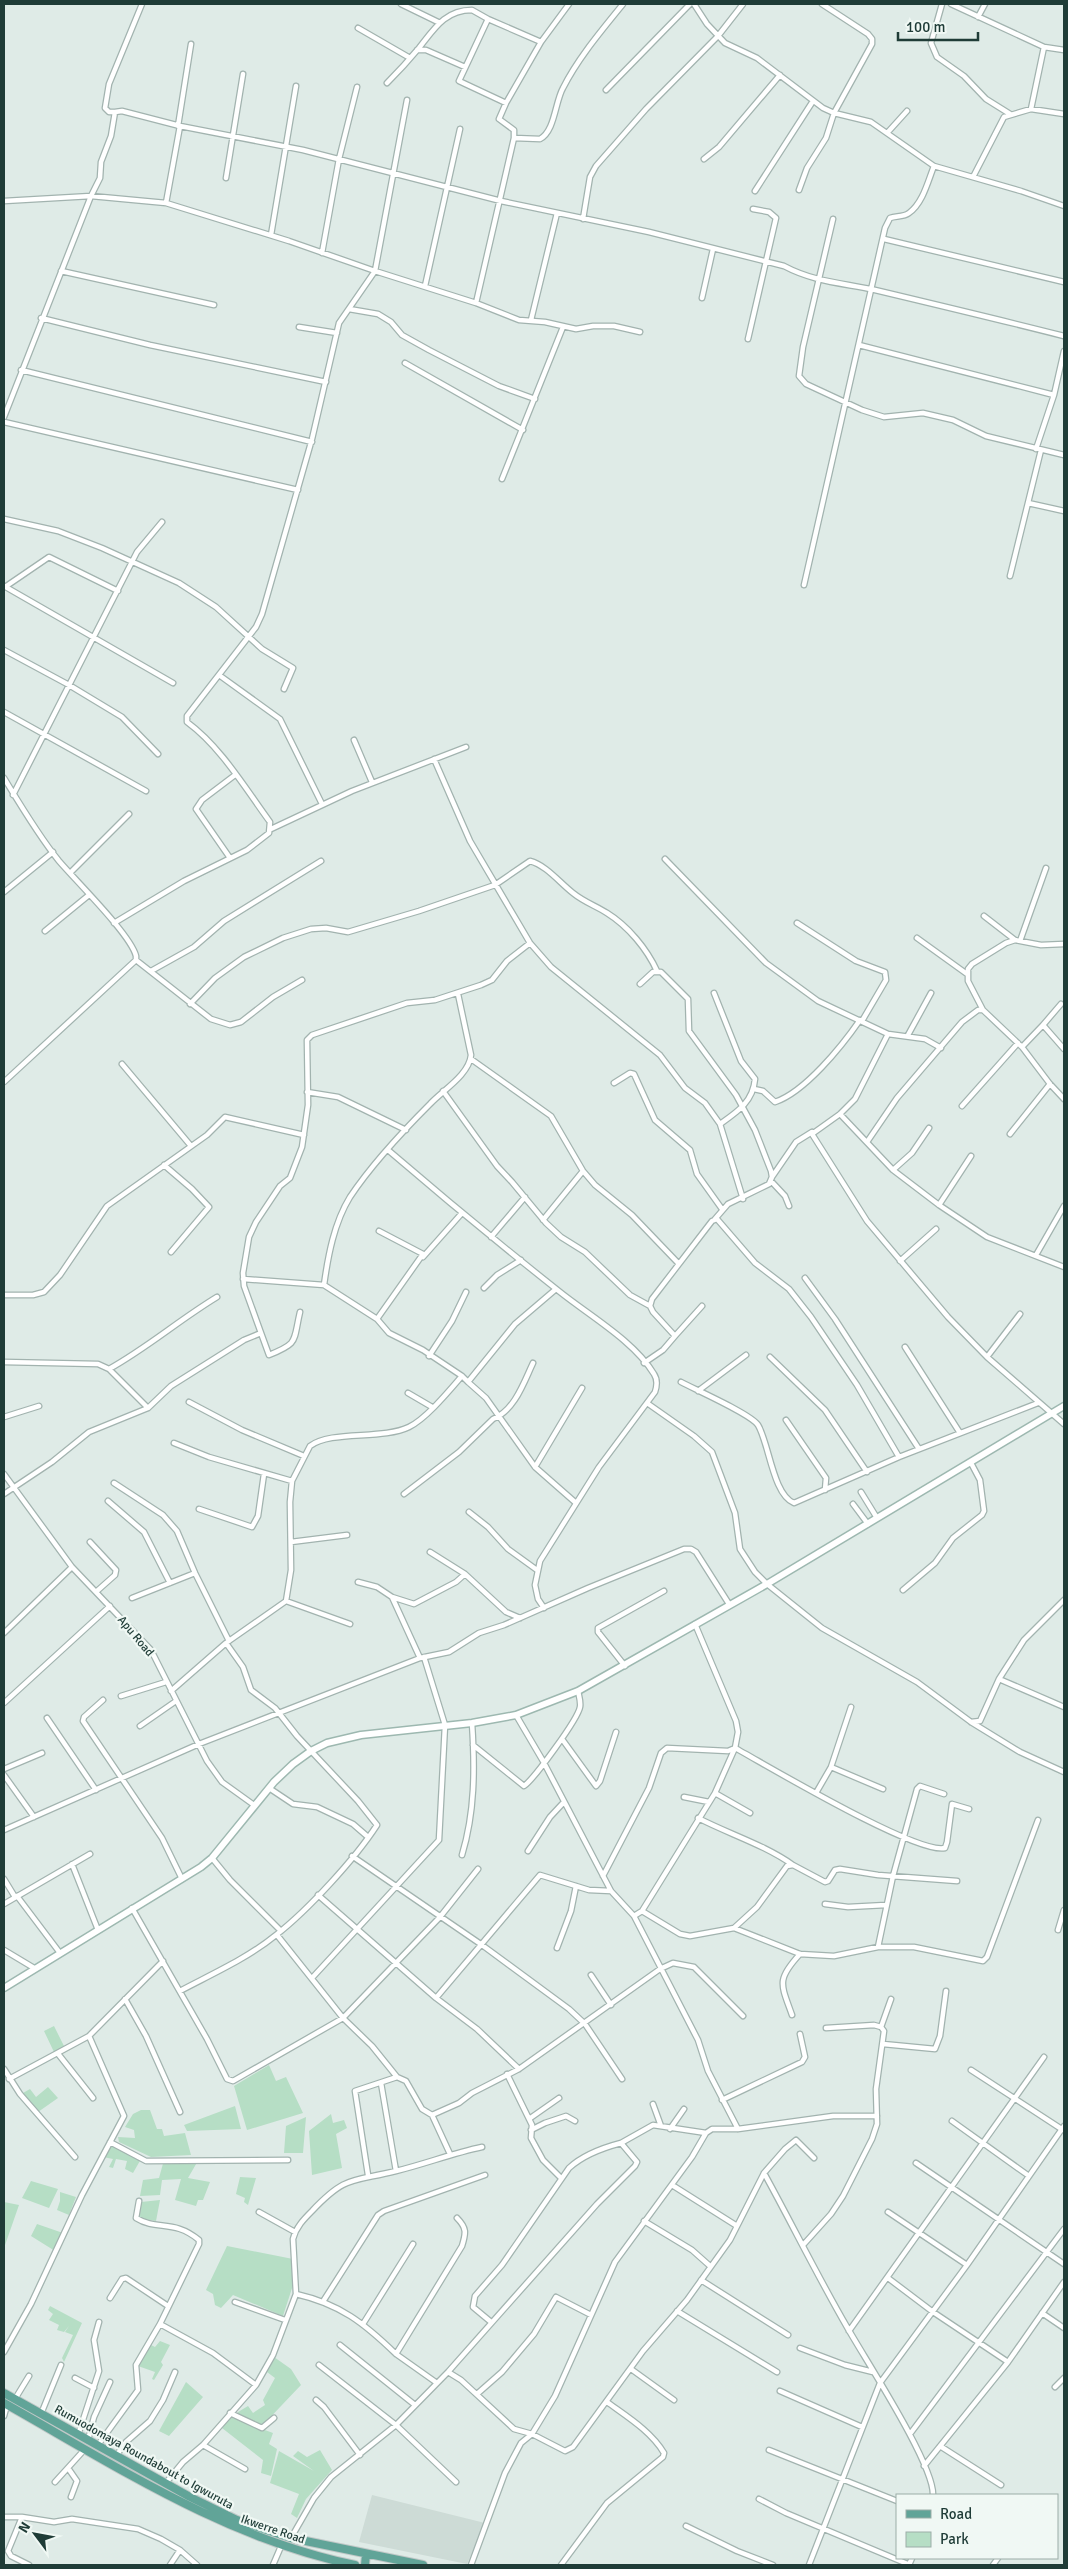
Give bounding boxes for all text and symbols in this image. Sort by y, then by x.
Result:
scale bar [898,10,978,42]
text: 100 m [906,18,946,36]
street label: Apu Road [114,1613,157,1660]
street label: Rumuodomaya Roundabout to Igwuruta [52,2402,236,2513]
legend [896,2494,1058,2559]
text: Road [940,2505,972,2523]
north arrow [10,2509,60,2559]
street label: Ikwerre Road [239,2511,307,2547]
text: N [15,2519,34,2536]
text: Park [940,2530,969,2548]

